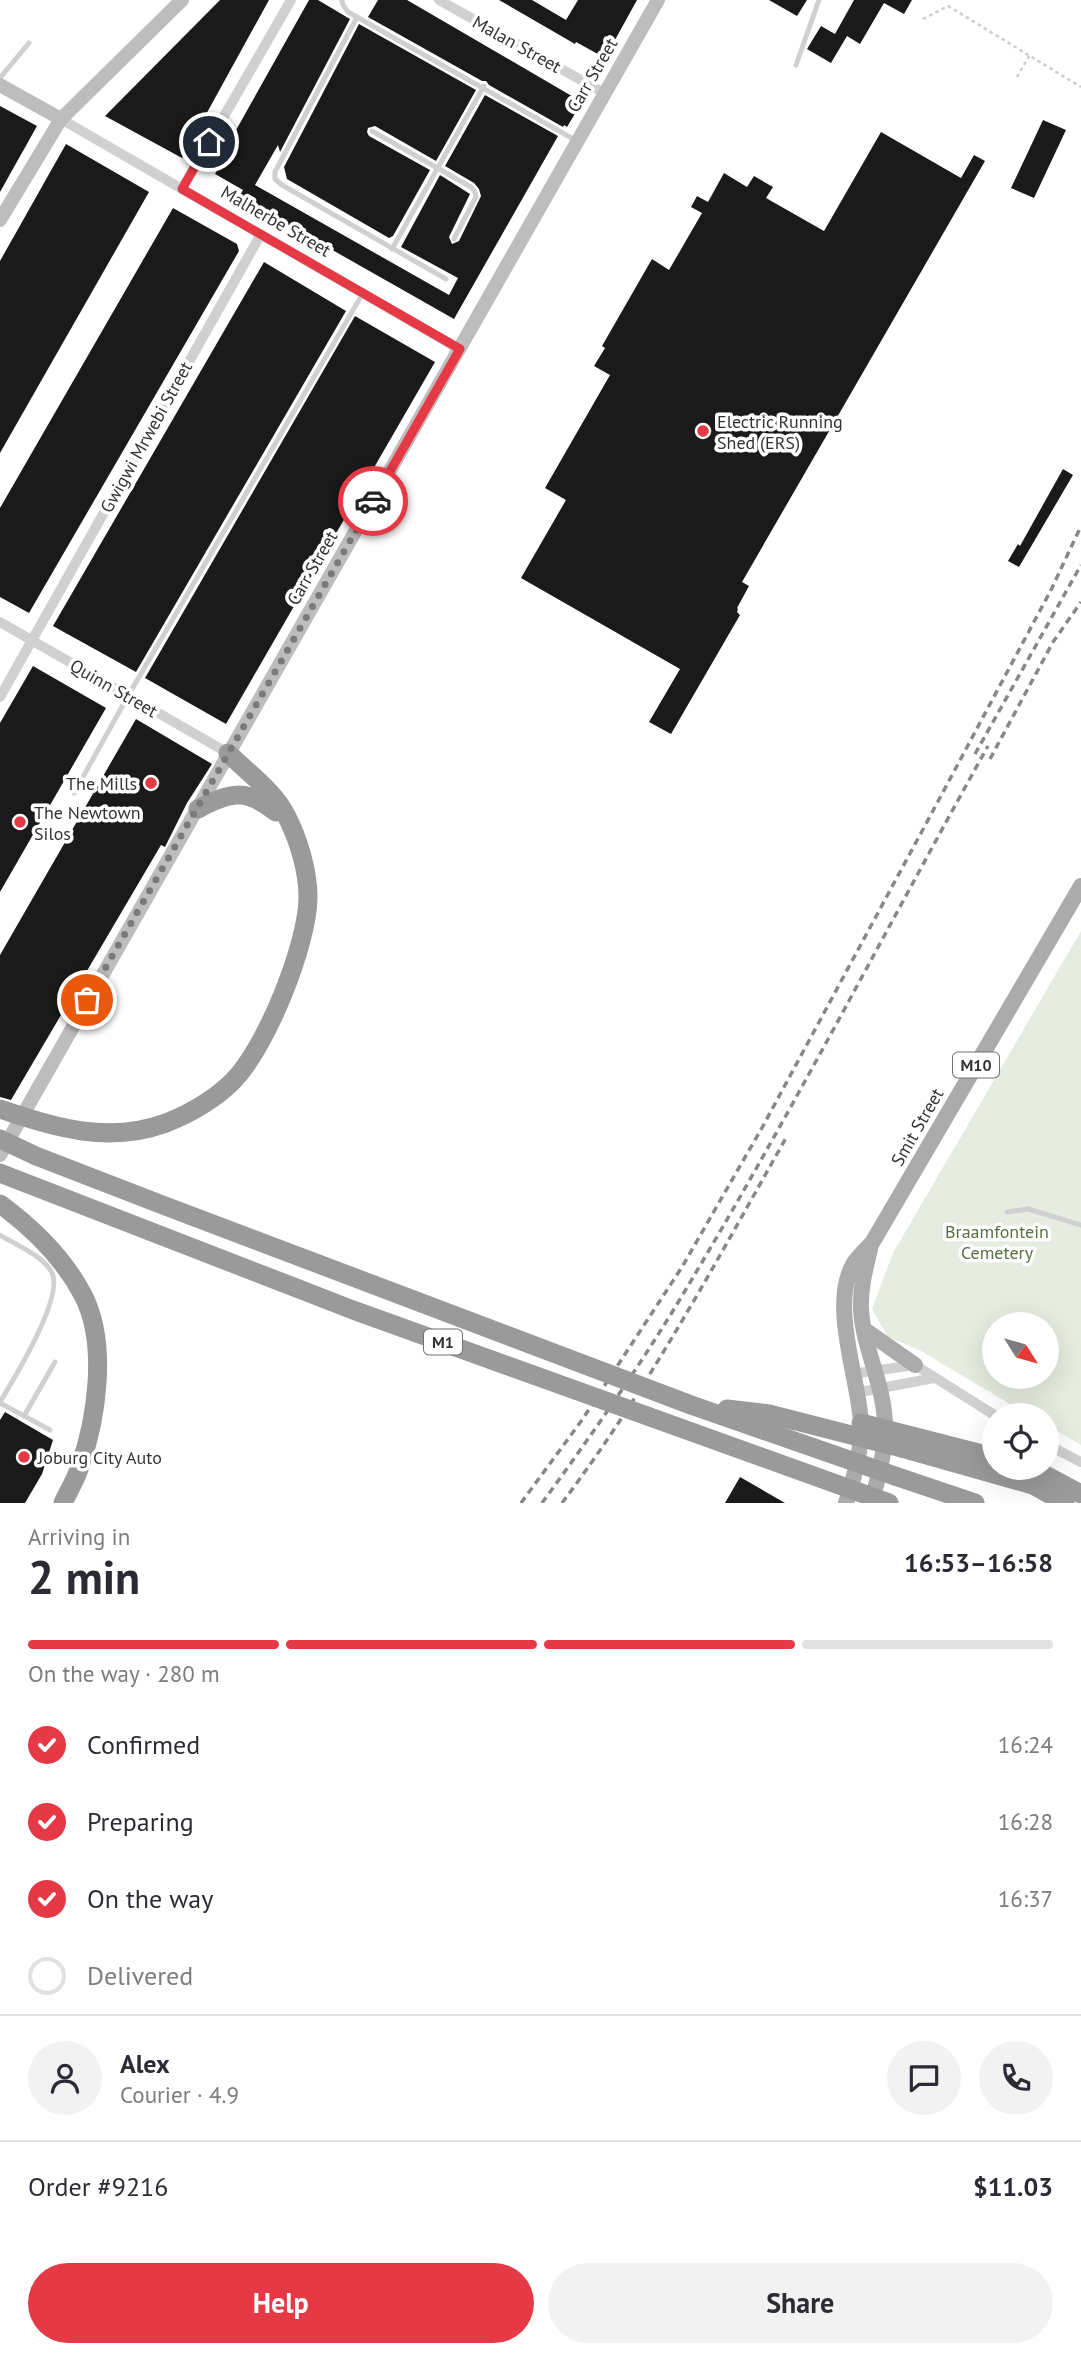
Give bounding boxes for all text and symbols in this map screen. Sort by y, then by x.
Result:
street label: Malan Street [469,10,565,78]
street label: Carr Street [562,34,622,116]
pin [179,112,239,172]
icon: home [190,123,228,161]
street label: Malherbe Street [217,180,335,262]
street label: Gwigwi Mrwebi Street [95,357,197,517]
place label: Electric Running Shed (ERS) [717,410,843,454]
marker: Electric Running Shed (ERS) [695,423,711,439]
courier [338,466,408,536]
icon: car [354,482,392,520]
street label: Carr Street [282,527,342,609]
street label: Quinn Street [66,654,162,722]
place label: The Mills [66,772,137,795]
marker: The Mills [143,775,159,791]
place label: The Newtown Silos [34,801,141,845]
marker: The Newtown Silos [12,814,28,830]
pin [57,970,117,1030]
icon: bag [68,981,106,1019]
road number: M10 [953,1052,999,1078]
street label: Smit Street [886,1084,948,1170]
park label: Braamfontein Cemetery [945,1220,1049,1264]
north arrow [982,1312,1059,1390]
map controls [982,1312,1059,1480]
road number: M1 [424,1330,462,1354]
button: locate [982,1403,1059,1480]
place label: Joburg City Auto [37,1446,162,1469]
marker: Joburg City Auto [16,1449,32,1465]
text: Arriving in [28,1522,130,1551]
text: 16:53–16:58 [904,1546,1053,1579]
text: 2 min [28,1547,140,1607]
text: On the way · 280 m [28,1659,220,1688]
icon: check [28,1726,66,1764]
text: Confirmed [87,1728,200,1761]
text: 16:24 [998,1730,1053,1759]
icon: check [28,1803,66,1841]
text: Preparing [87,1805,194,1838]
text: 16:28 [998,1807,1053,1836]
icon: check [28,1880,66,1918]
text: On the way [87,1882,213,1915]
text: 16:37 [998,1884,1053,1913]
text: Delivered [87,1959,193,1992]
button: person [28,2041,102,2115]
button: chat [887,2041,961,2115]
button: phone [979,2041,1053,2115]
text: Alex [120,2047,170,2080]
text: Courier · 4.9 [120,2080,239,2109]
text: Order #9216 [28,2170,168,2203]
text: $11.03 [973,2170,1053,2203]
button: Help [28,2263,534,2343]
button: Share [548,2263,1053,2343]

